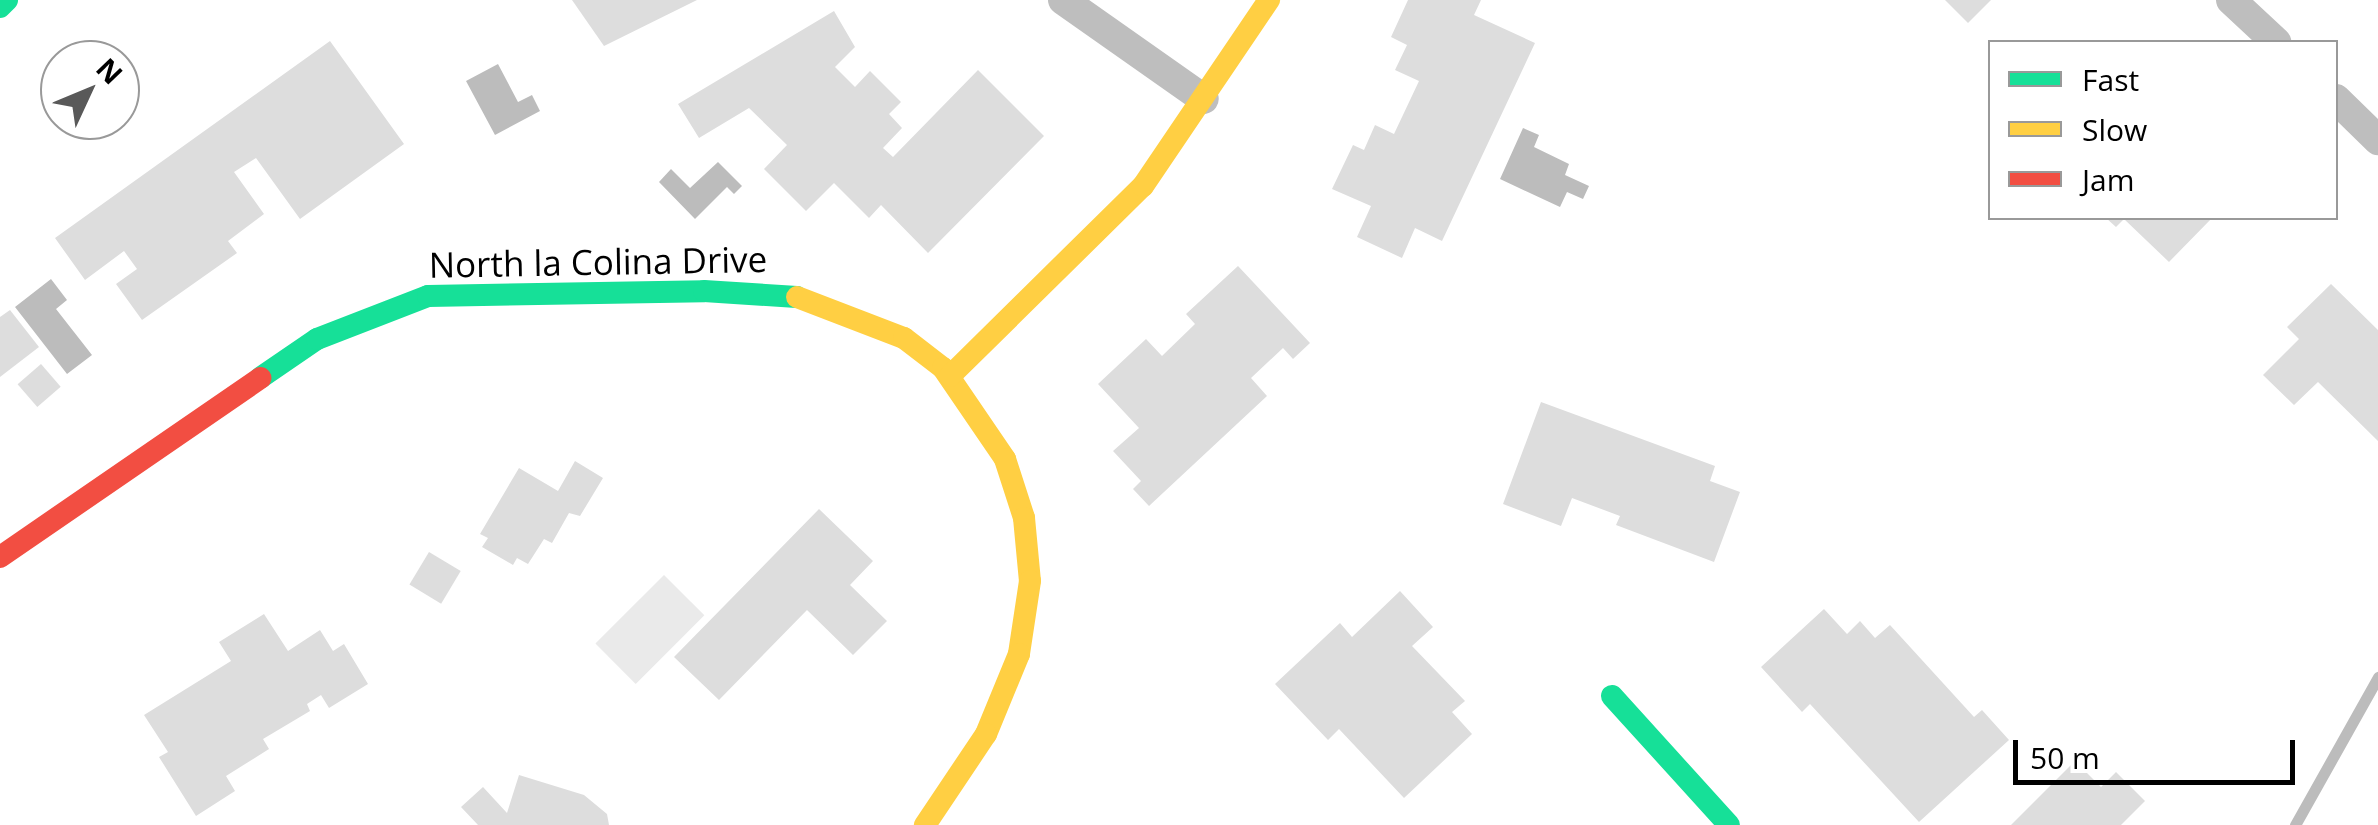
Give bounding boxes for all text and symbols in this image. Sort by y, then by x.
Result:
north arrow [40,40,140,140]
legend [1988,40,2338,220]
text: N [89,49,132,92]
text: Fast [2082,59,2139,100]
text: Slow [2082,109,2147,150]
text: Jam [2082,159,2135,200]
street label: North la Colina Drive [428,238,768,286]
scale bar [2018,720,2300,782]
text: 50 m [2030,737,2100,778]

